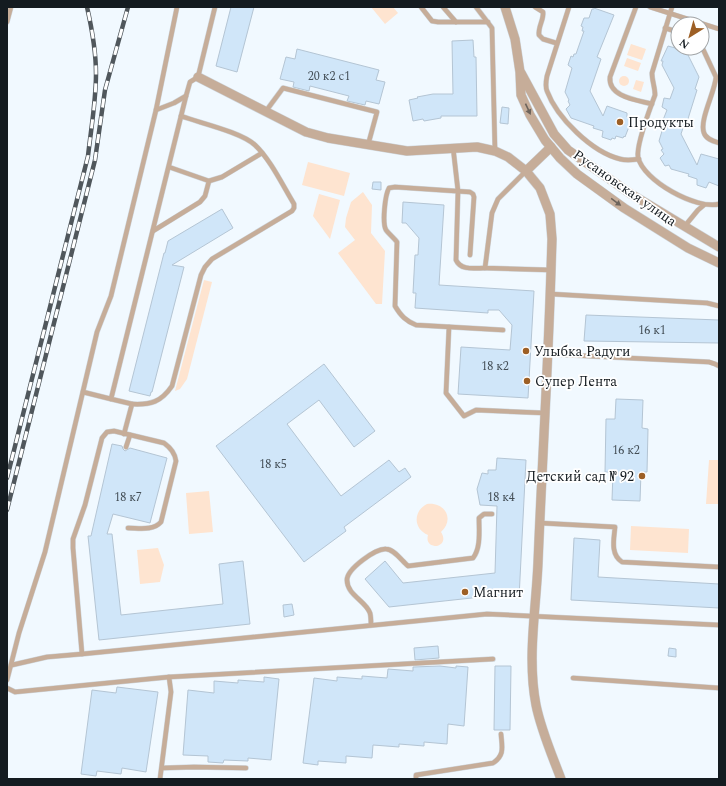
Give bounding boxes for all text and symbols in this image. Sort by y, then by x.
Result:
north arrow [670,16,710,56]
text: N [676,34,693,53]
house number: 20 к2 с1 [308,67,350,86]
one-way arrow [525,104,531,115]
place label: Продукты [628,112,694,133]
marker: Продукты [615,117,625,127]
street label: Русановская улица [569,144,681,232]
one-way arrow [611,198,621,206]
house number: 16 к1 [638,321,666,340]
place label: Улыбка Радуги [534,341,631,362]
marker: Улыбка Радуги [521,346,531,356]
house number: 18 к2 [481,357,509,376]
place label: Супер Лента [535,371,617,392]
marker: Супер Лента [522,376,532,386]
house number: 16 к2 [612,441,640,460]
house number: 18 к5 [259,455,287,474]
place label: Детский сад № 92 [526,466,634,487]
marker: Детский сад № 92 [637,471,647,481]
house number: 18 к7 [114,488,142,507]
house number: 18 к4 [487,488,515,507]
place label: Магнит [473,582,523,603]
marker: Магнит [460,587,470,597]

